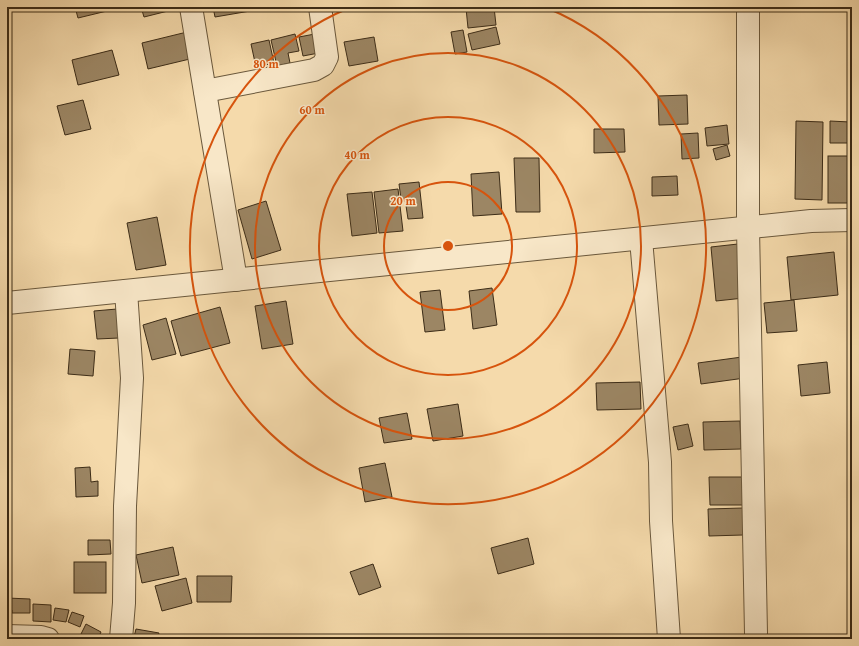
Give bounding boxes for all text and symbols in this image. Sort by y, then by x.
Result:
text: 80 m [253,55,279,72]
text: 60 m [299,101,325,118]
text: 40 m [344,146,370,163]
text: 20 m [390,192,416,209]
centre of rings [441,239,455,253]

